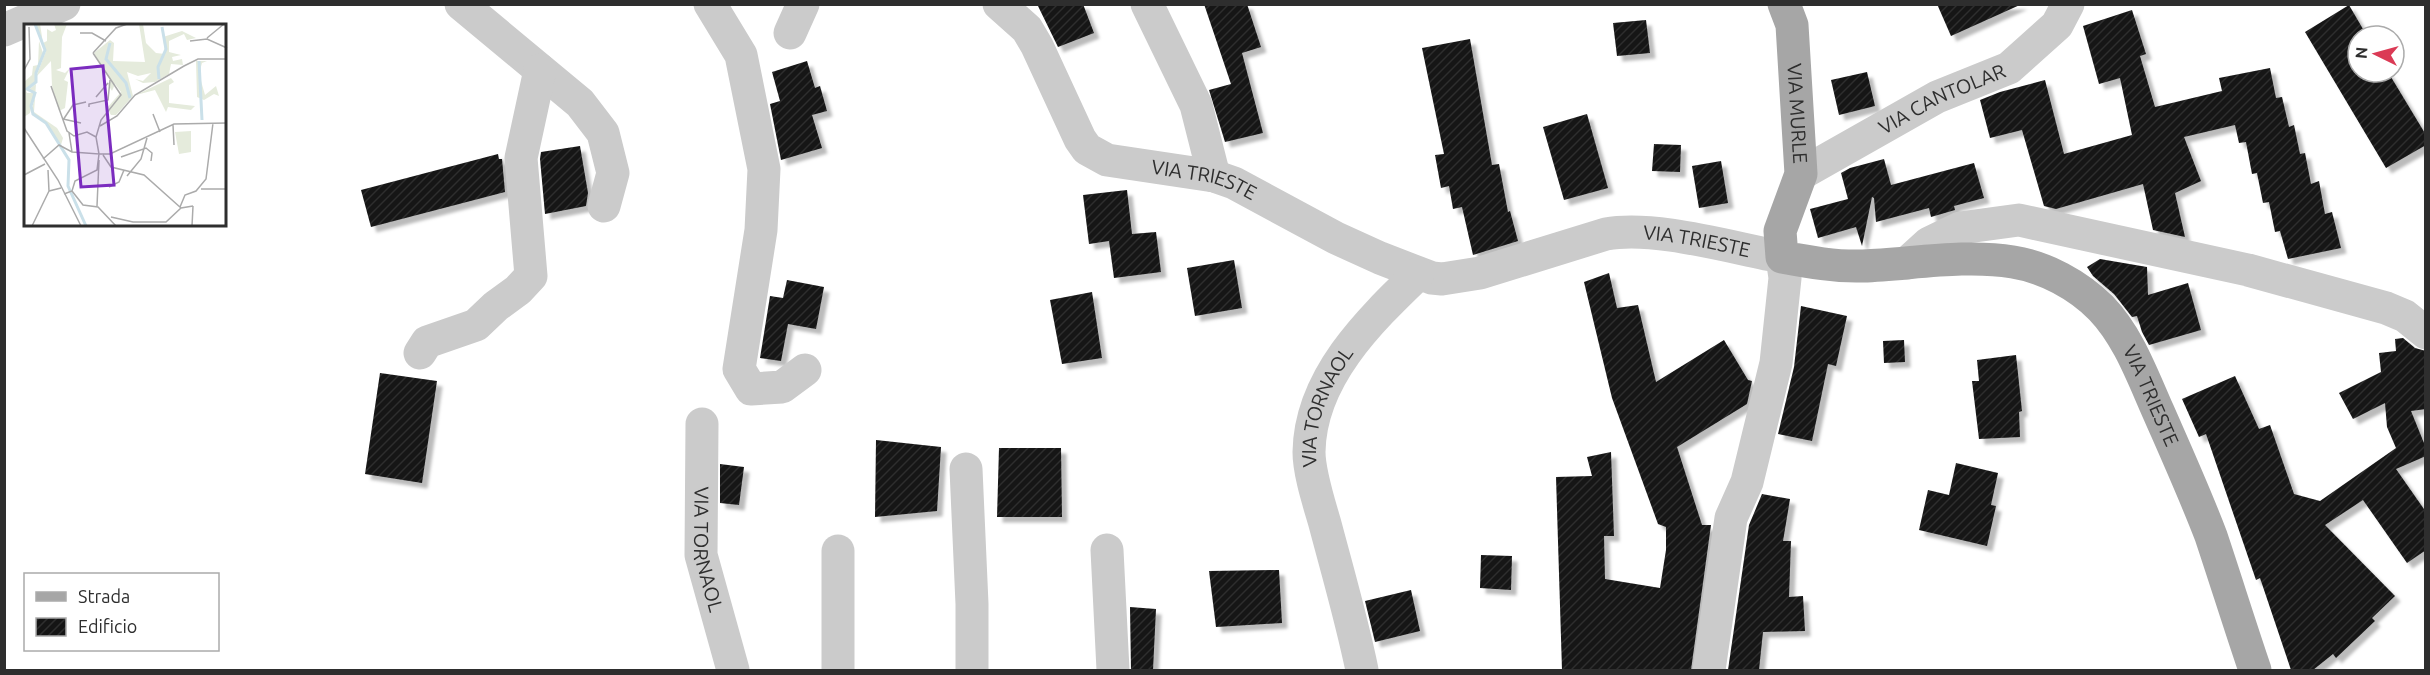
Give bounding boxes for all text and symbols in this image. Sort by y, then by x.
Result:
inset map [24,24,226,226]
north arrow [2346,24,2406,84]
text: N [2352,46,2371,59]
street label: VIA CANTOLAR [1874,59,2009,139]
street label: VIA MURLE [1783,63,1812,164]
street label: VIA TRIESTE [1150,155,1261,204]
street label: VIA TRIESTE [1642,220,1753,261]
street label: VIA TRIESTE [2119,341,2184,449]
street label: VIA TORNAOL [1297,342,1357,468]
street label: VIA TORNAOL [690,486,728,614]
legend [24,573,219,651]
text: Strada [78,586,130,606]
text: Edificio [78,616,137,636]

